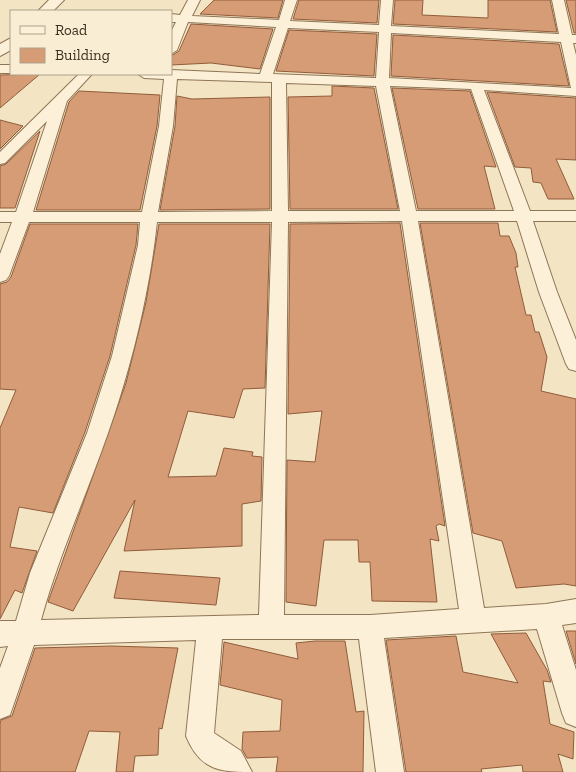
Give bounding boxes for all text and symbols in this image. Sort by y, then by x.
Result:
legend [10,10,172,75]
text: Road [55,21,88,39]
text: Building [55,46,110,64]

